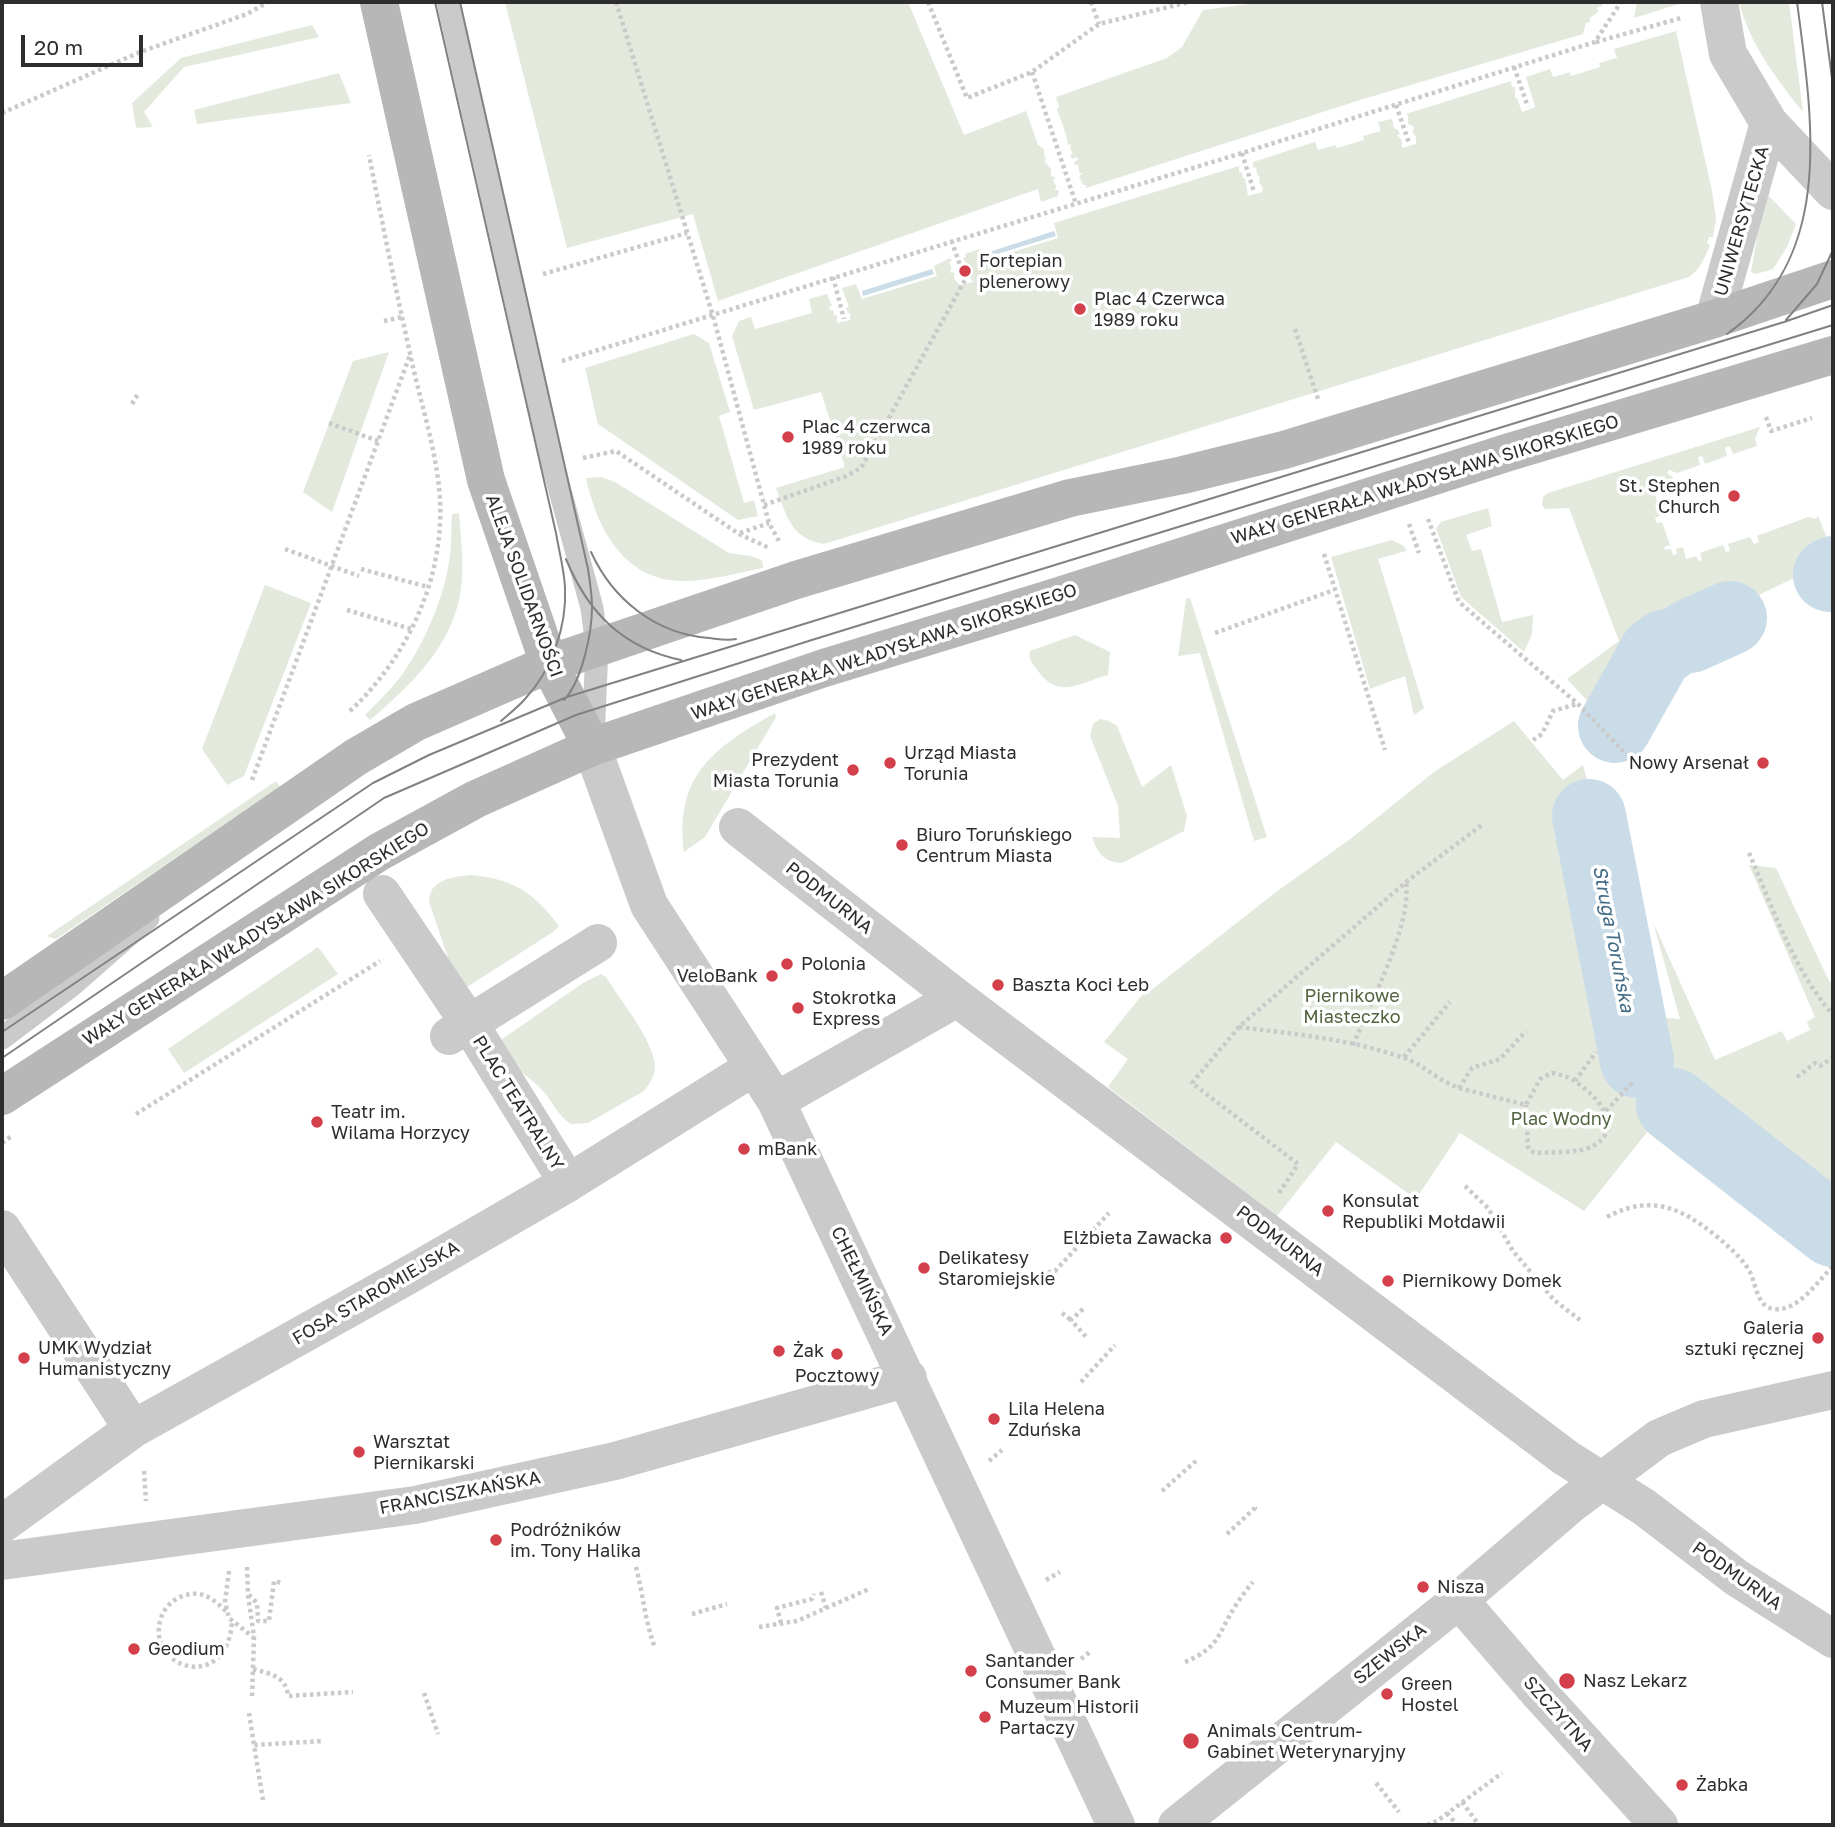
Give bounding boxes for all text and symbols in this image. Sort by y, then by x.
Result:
scale bar [24,21,147,65]
text: 20 m [34,34,83,60]
street label: UNIWERSYTECKA [1710,143,1774,299]
place label: Fortepian plenerowy [979,250,1070,292]
marker: Fortepian plenerowy [957,263,973,279]
place label: Plac 4 Czerwca 1989 roku [1094,288,1225,330]
marker: Plac 4 Czerwca 1989 roku [1072,301,1088,317]
street label: WAŁY GENERAŁA WŁADYSŁAWA SIKORSKIEGO [1228,411,1622,549]
place label: Plac 4 czerwca 1989 roku [802,416,931,458]
marker: Plac 4 czerwca 1989 roku [780,429,796,445]
place label: St. Stephen Church [1619,475,1720,518]
marker: St. Stephen Church [1726,488,1742,504]
street label: ALEJA SOLIDARNOŚCI [481,492,567,680]
street label: WAŁY GENERAŁA WŁADYSŁAWA SIKORSKIEGO [688,579,1080,725]
place label: Urząd Miasta Torunia [904,742,1017,784]
place label: Prezydent Miasta Torunia [713,749,839,792]
place label: Nowy Arsenał [1629,752,1749,774]
marker: Urząd Miasta Torunia [882,755,898,771]
marker: Nowy Arsenał [1755,755,1771,771]
marker: Prezydent Miasta Torunia [845,762,861,778]
street label: WAŁY GENERAŁA WŁADYSŁAWA SIKORSKIEGO [79,818,433,1050]
place label: Biuro Toruńskiego Centrum Miasta [916,824,1072,866]
marker: Biuro Toruńskiego Centrum Miasta [894,837,910,853]
street label: PODMURNA [781,857,877,939]
water label: Struga Toruńska [1588,864,1638,1014]
place label: Polonia [801,953,866,975]
marker: Polonia [779,956,795,972]
place label: VeloBank [677,965,758,987]
marker: VeloBank [764,968,780,984]
place label: Baszta Koci Łeb [1012,974,1149,996]
marker: Baszta Koci Łeb [990,977,1006,993]
park label: Piernikowe Miasteczko [1303,985,1401,1028]
place label: Stokrotka Express [812,987,896,1030]
marker: Stokrotka Express [790,1000,806,1016]
street label: PLAC TEATRALNY [468,1032,568,1174]
place label: Teatr im. Wilama Horzycy [331,1101,470,1144]
park label: Plac Wodny [1510,1108,1612,1130]
marker: Teatr im. Wilama Horzycy [309,1114,325,1130]
place label: mBank [758,1138,817,1160]
marker: mBank [736,1141,752,1157]
place label: Konsulat Republiki Mołdawii [1342,1190,1505,1232]
street label: PODMURNA [1232,1201,1328,1281]
marker: Konsulat Republiki Mołdawii [1320,1203,1336,1219]
street label: CHEŁMIŃSKA [826,1223,898,1339]
place label: Elżbieta Zawacka [1063,1227,1212,1249]
marker: Elżbieta Zawacka [1218,1230,1234,1246]
street label: FOSA STAROMIEJSKA [289,1236,463,1350]
place label: Delikatesy Staromiejskie [938,1247,1055,1290]
marker: Delikatesy Staromiejskie [916,1260,932,1276]
place label: Piernikowy Domek [1402,1270,1562,1292]
marker: Piernikowy Domek [1380,1273,1396,1289]
place label: Galeria sztuki ręcznej [1685,1317,1804,1360]
marker: Galeria sztuki ręcznej [1810,1330,1826,1346]
place label: UMK Wydział Humanistyczny [38,1337,171,1380]
place label: Żak [793,1340,824,1362]
marker: Żak [771,1343,787,1359]
marker: Pocztowy [829,1346,845,1362]
marker: UMK Wydział Humanistyczny [16,1350,32,1366]
place label: Pocztowy [795,1365,879,1387]
place label: Lila Helena Zduńska [1008,1398,1105,1440]
marker: Lila Helena Zduńska [986,1411,1002,1427]
place label: Warsztat Piernikarski [373,1431,475,1474]
marker: Warsztat Piernikarski [351,1444,367,1460]
street label: FRANCISZKAŃSKA [378,1467,542,1519]
place label: Podróżników im. Tony Halika [510,1519,641,1562]
marker: Podróżników im. Tony Halika [488,1532,504,1548]
street label: PODMURNA [1688,1537,1786,1615]
place label: Nisza [1437,1576,1484,1598]
marker: Nisza [1415,1579,1431,1595]
street label: SZEWSKA [1349,1619,1431,1689]
place label: Geodium [148,1638,225,1660]
marker: Geodium [126,1641,142,1657]
place label: Santander Consumer Bank [985,1650,1121,1692]
marker: Santander Consumer Bank [963,1663,979,1679]
place label: Nasz Lekarz [1583,1670,1687,1692]
marker: Nasz Lekarz [1557,1671,1577,1691]
street label: SZCZYTNA [1519,1672,1597,1756]
place label: Green Hostel [1401,1673,1458,1716]
marker: Green Hostel [1379,1686,1395,1702]
place label: Muzeum Historii Partaczy [999,1696,1139,1738]
marker: Muzeum Historii Partaczy [977,1709,993,1725]
place label: Animals Centrum- Gabinet Weterynaryjny [1207,1720,1406,1762]
marker: Animals Centrum- Gabinet Weterynaryjny [1181,1731,1201,1751]
place label: Żabka [1696,1774,1748,1796]
marker: Żabka [1674,1777,1690,1793]

